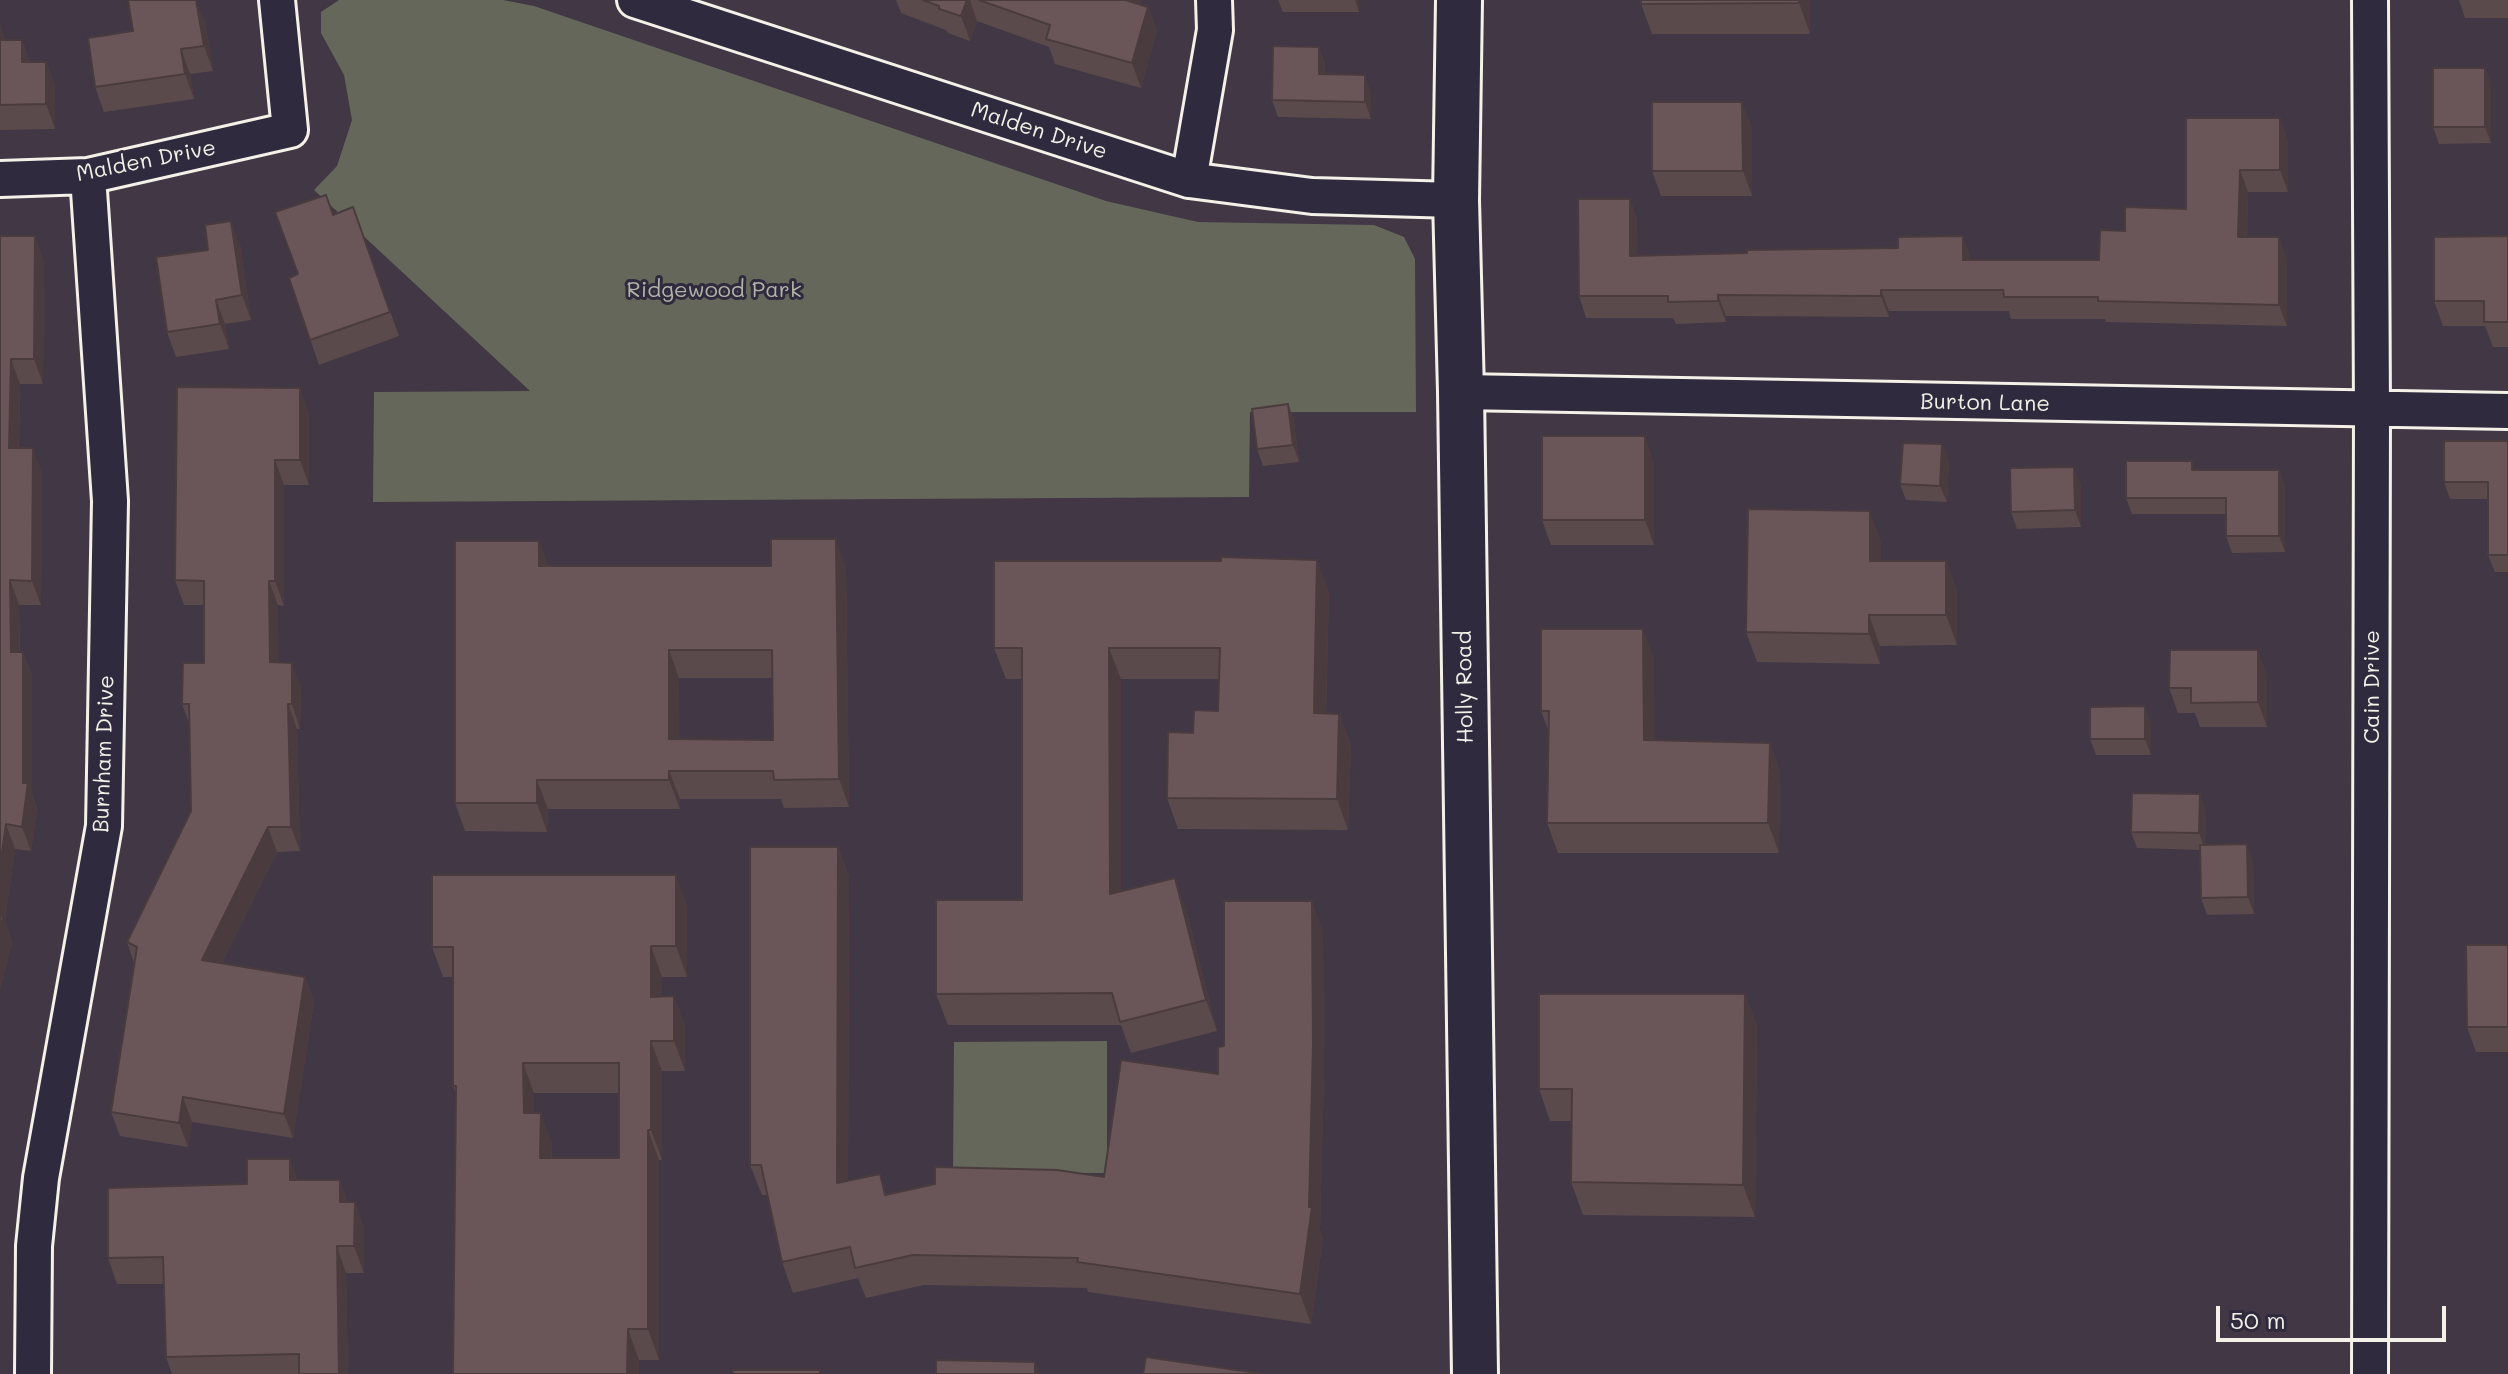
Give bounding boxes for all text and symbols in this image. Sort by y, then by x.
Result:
street label: Malden Drive [968,97,1110,165]
street label: Malden Drive [74,135,218,187]
park label: Ridgewood Park [626,277,802,303]
street label: Burton Lane [1920,389,2050,417]
street label: Holly Road [1451,630,1479,744]
street label: Cain Drive [2359,630,2385,744]
street label: Burnham Drive [88,675,120,833]
scale bar [2220,1290,2450,1340]
text: 50 m [2230,1304,2286,1335]

